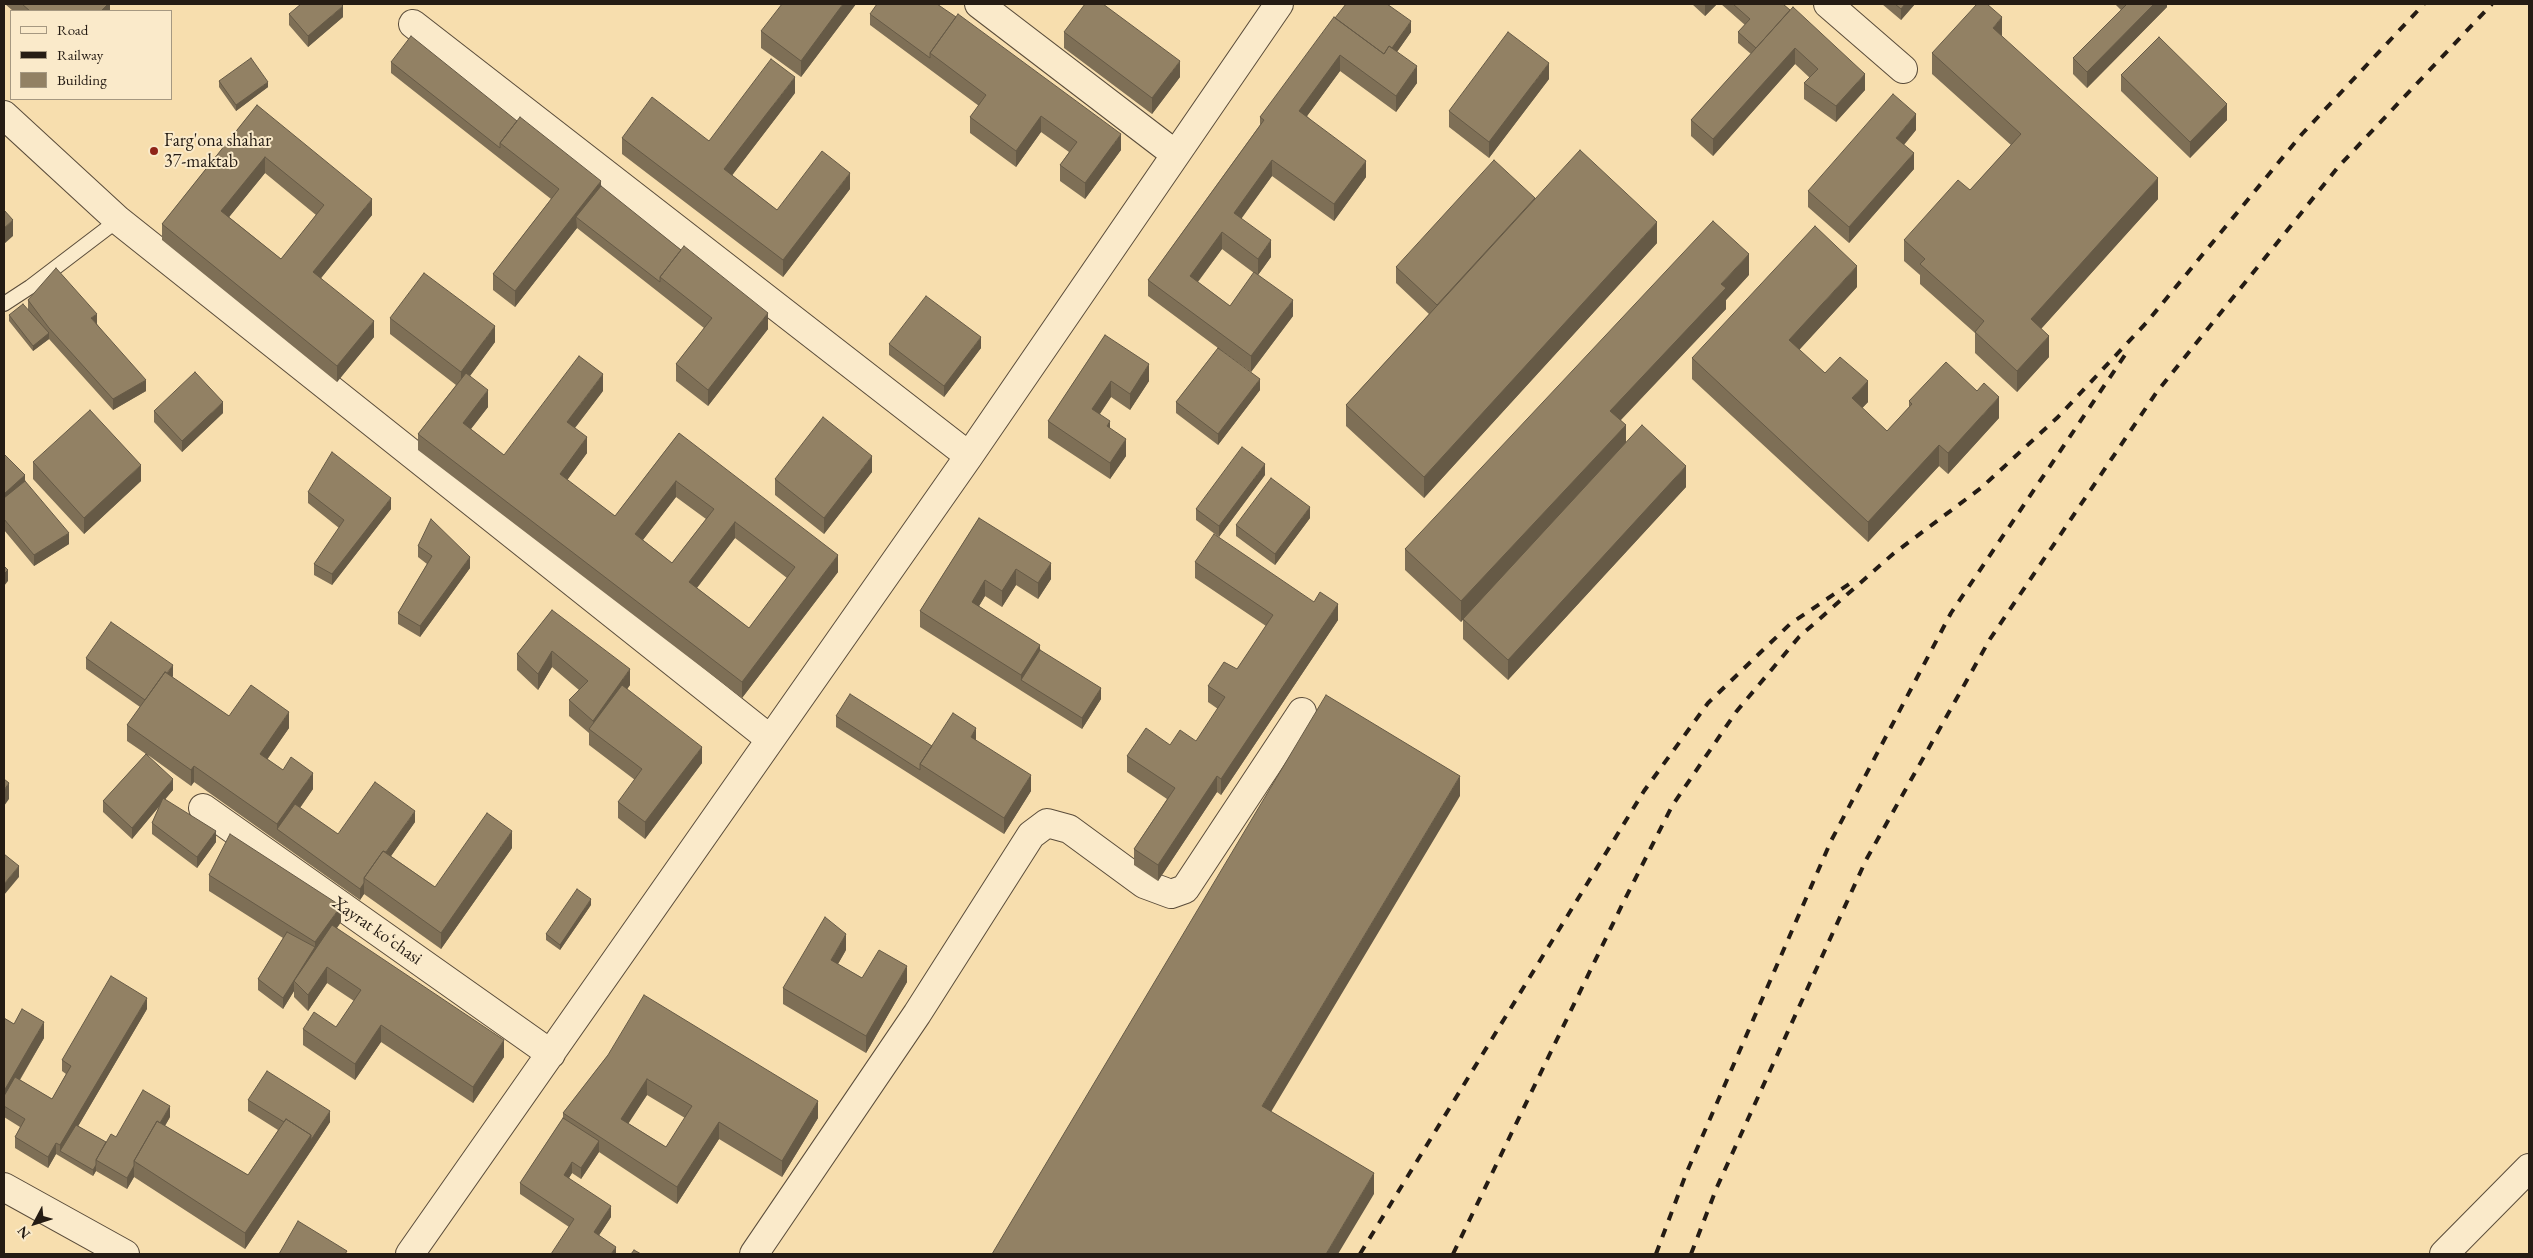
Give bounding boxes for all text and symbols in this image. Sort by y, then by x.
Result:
legend [10,10,172,100]
text: Road [57,20,88,39]
text: Railway [57,45,103,64]
text: Building [57,70,107,89]
place label: Farg'ona shahar 37-maktab [164,130,271,172]
marker: Farg'ona shahar 37-maktab [148,145,160,157]
street label: Xayrat koʻchasi [328,892,426,970]
north arrow [10,1198,60,1248]
text: N [13,1223,34,1243]

